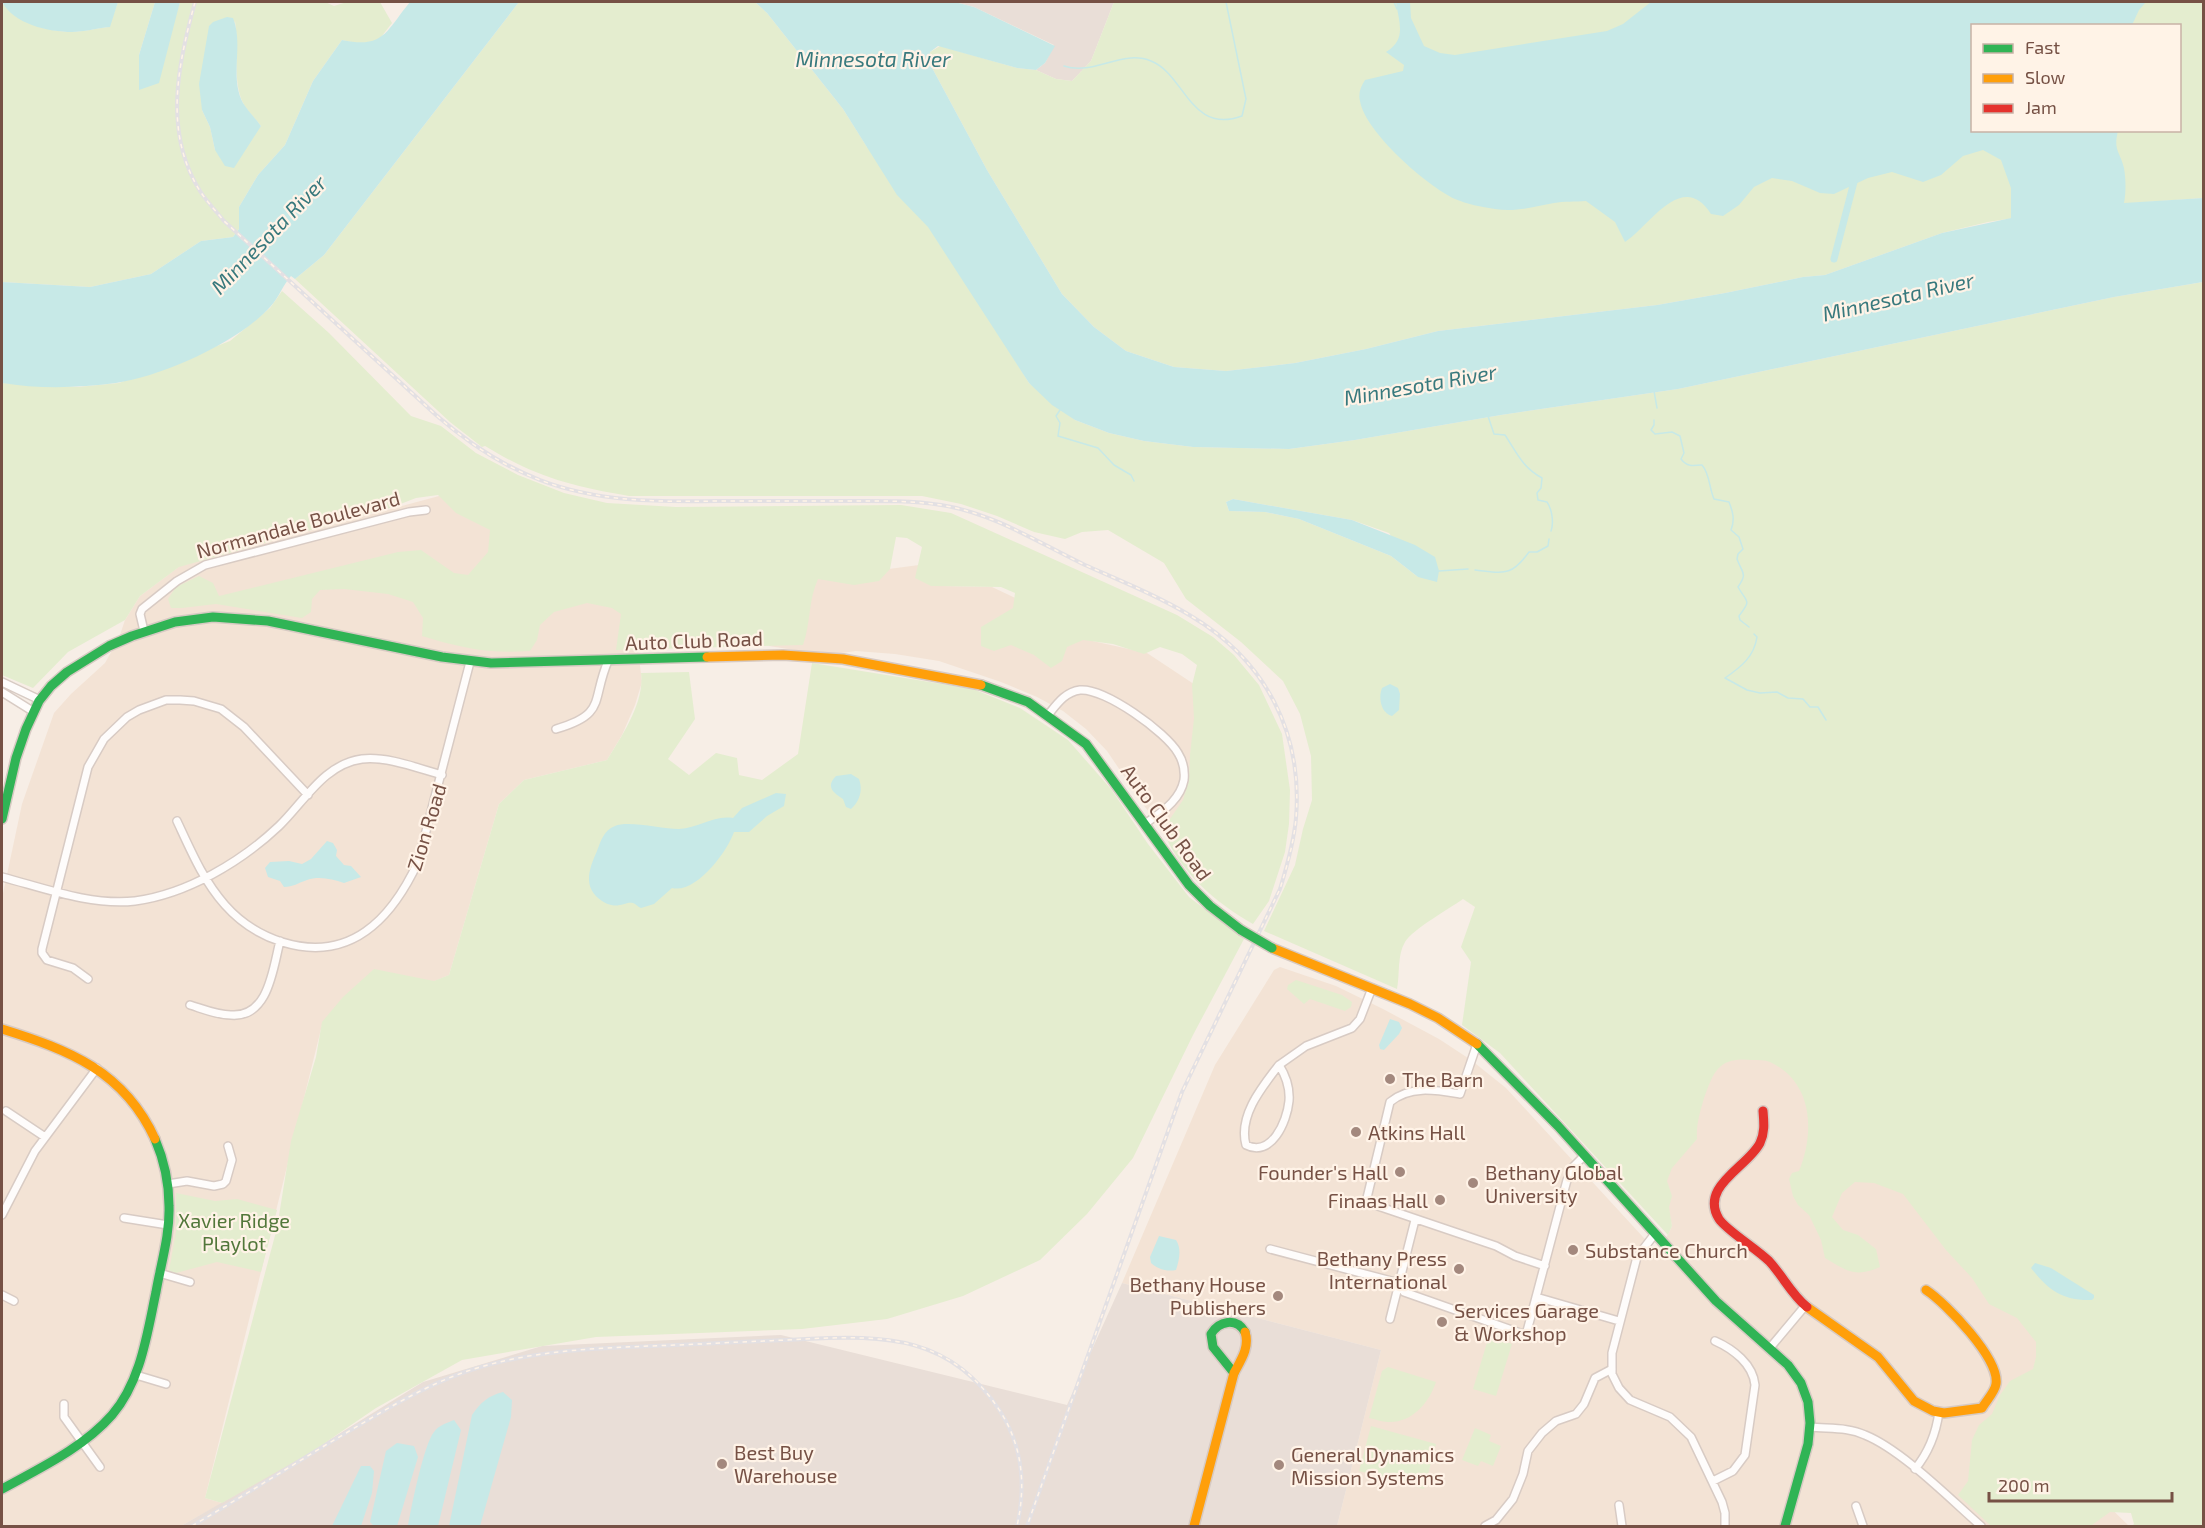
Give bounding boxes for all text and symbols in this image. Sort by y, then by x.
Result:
legend [1971,24,2181,132]
text: Fast [2025,36,2060,58]
water label: Minnesota River [795,46,951,71]
text: Slow [2025,66,2066,88]
text: Jam [2025,96,2057,118]
water label: Minnesota River [205,169,331,298]
water label: Minnesota River [1820,266,1977,326]
water label: Minnesota River [1341,358,1499,410]
street label: Normandale Boulevard [194,485,402,563]
street label: Auto Club Road [625,626,763,654]
street label: Auto Club Road [1117,759,1217,885]
street label: Zion Road [401,781,451,873]
place label: The Barn [1402,1067,1483,1091]
marker: The Barn [1383,1072,1397,1086]
place label: Atkins Hall [1368,1120,1465,1144]
marker: Atkins Hall [1349,1125,1363,1139]
place label: Founder's Hall [1258,1160,1388,1184]
place label: Bethany Global University [1485,1160,1623,1207]
marker: Founder's Hall [1393,1165,1407,1179]
marker: Bethany Global University [1466,1176,1480,1190]
place label: Finaas Hall [1328,1188,1428,1212]
marker: Finaas Hall [1433,1193,1447,1207]
park label: Xavier Ridge Playlot [178,1208,290,1255]
place label: Substance Church [1585,1238,1748,1262]
marker: Substance Church [1566,1243,1580,1257]
place label: Bethany Press International [1317,1246,1447,1293]
marker: Bethany Press International [1452,1262,1466,1276]
place label: Bethany House Publishers [1129,1272,1266,1319]
marker: Bethany House Publishers [1271,1289,1285,1303]
place label: Services Garage & Workshop [1454,1298,1599,1345]
marker: Services Garage & Workshop [1435,1315,1449,1329]
place label: Best Buy Warehouse [734,1440,837,1487]
place label: General Dynamics Mission Systems [1291,1442,1454,1489]
marker: Best Buy Warehouse [715,1457,729,1471]
marker: General Dynamics Mission Systems [1272,1458,1286,1472]
scale bar [1989,1465,2172,1503]
text: 200 m [1998,1474,2050,1496]

